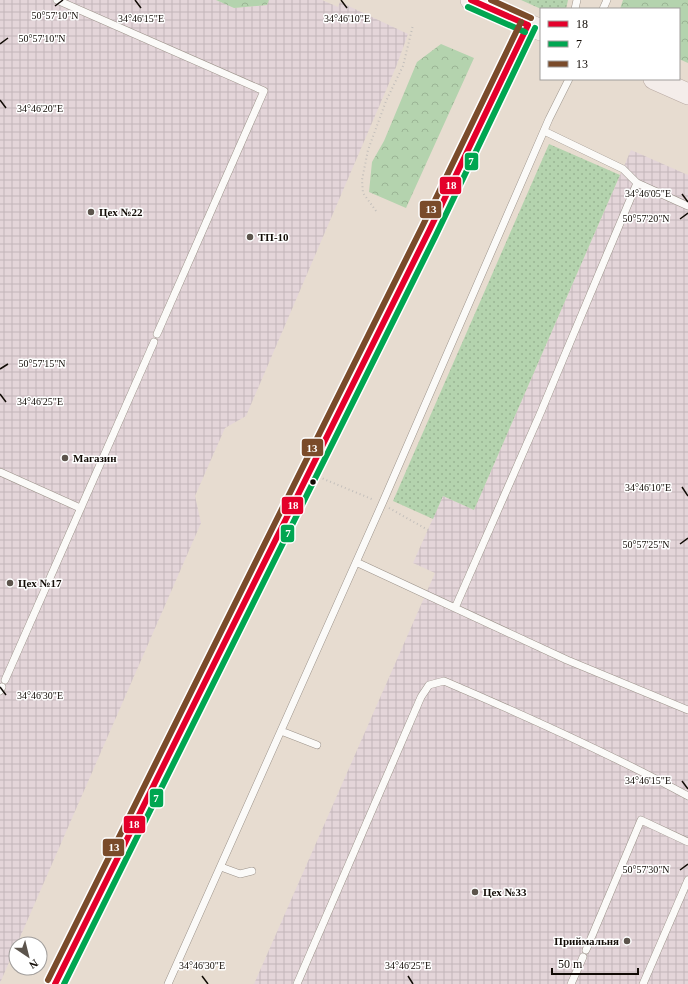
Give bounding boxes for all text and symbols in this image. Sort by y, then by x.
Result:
legend [540,8,680,80]
text: 50°57'10"N [31,10,79,21]
text: 34°46'15"E [118,13,164,24]
text: 34°46'10"E [324,13,370,24]
text: 18 [576,17,588,31]
text: 50°57'10"N [18,33,66,44]
text: 7 [576,37,582,51]
text: 13 [576,57,588,71]
text: 34°46'20"E [17,103,63,114]
line badge: 7 [464,152,479,171]
text: 7 [468,155,474,167]
line badge: 18 [439,176,462,195]
text: 18 [446,179,457,191]
text: 34°46'05"E [625,188,671,199]
line badge: 13 [419,200,442,219]
text: 13 [426,203,437,215]
place label: Цех №22 [99,206,143,218]
marker: Цех №22 [86,207,96,217]
text: 50°57'20"N [622,213,670,224]
place label: ТП-10 [258,231,289,243]
marker: ТП-10 [245,232,255,242]
text: 50°57'15"N [18,358,66,369]
text: 34°46'25"E [17,396,63,407]
line badge: 13 [301,438,324,457]
text: 13 [307,442,318,454]
place label: Магазин [73,452,117,464]
marker: Магазин [60,453,70,463]
unlabelled marker [308,477,318,487]
text: 34°46'10"E [625,482,671,493]
line badge: 18 [281,496,304,515]
text: 18 [288,499,299,511]
line badge: 7 [280,524,295,543]
text: 7 [285,527,291,539]
text: 50°57'25"N [622,539,670,550]
place label: Цех №17 [18,577,62,589]
marker: Цех №17 [5,578,15,588]
text: 34°46'30"E [17,690,63,701]
text: 34°46'15"E [625,775,671,786]
line badge: 7 [149,788,164,808]
text: 7 [153,792,159,804]
line badge: 18 [123,815,146,834]
text: 18 [129,818,140,830]
line badge: 13 [102,838,125,857]
text: 13 [109,841,120,853]
text: 50°57'30"N [622,864,670,875]
place label: Цех №33 [483,886,527,898]
marker: Цех №33 [470,887,480,897]
place label: Приймальня [554,935,619,947]
north arrow [8,936,48,976]
marker: Приймальня [622,936,632,946]
scale bar [552,950,638,976]
text: N [27,957,40,971]
text: 50 m [558,957,583,971]
text: 34°46'30"E [179,960,225,971]
text: 34°46'25"E [385,960,431,971]

